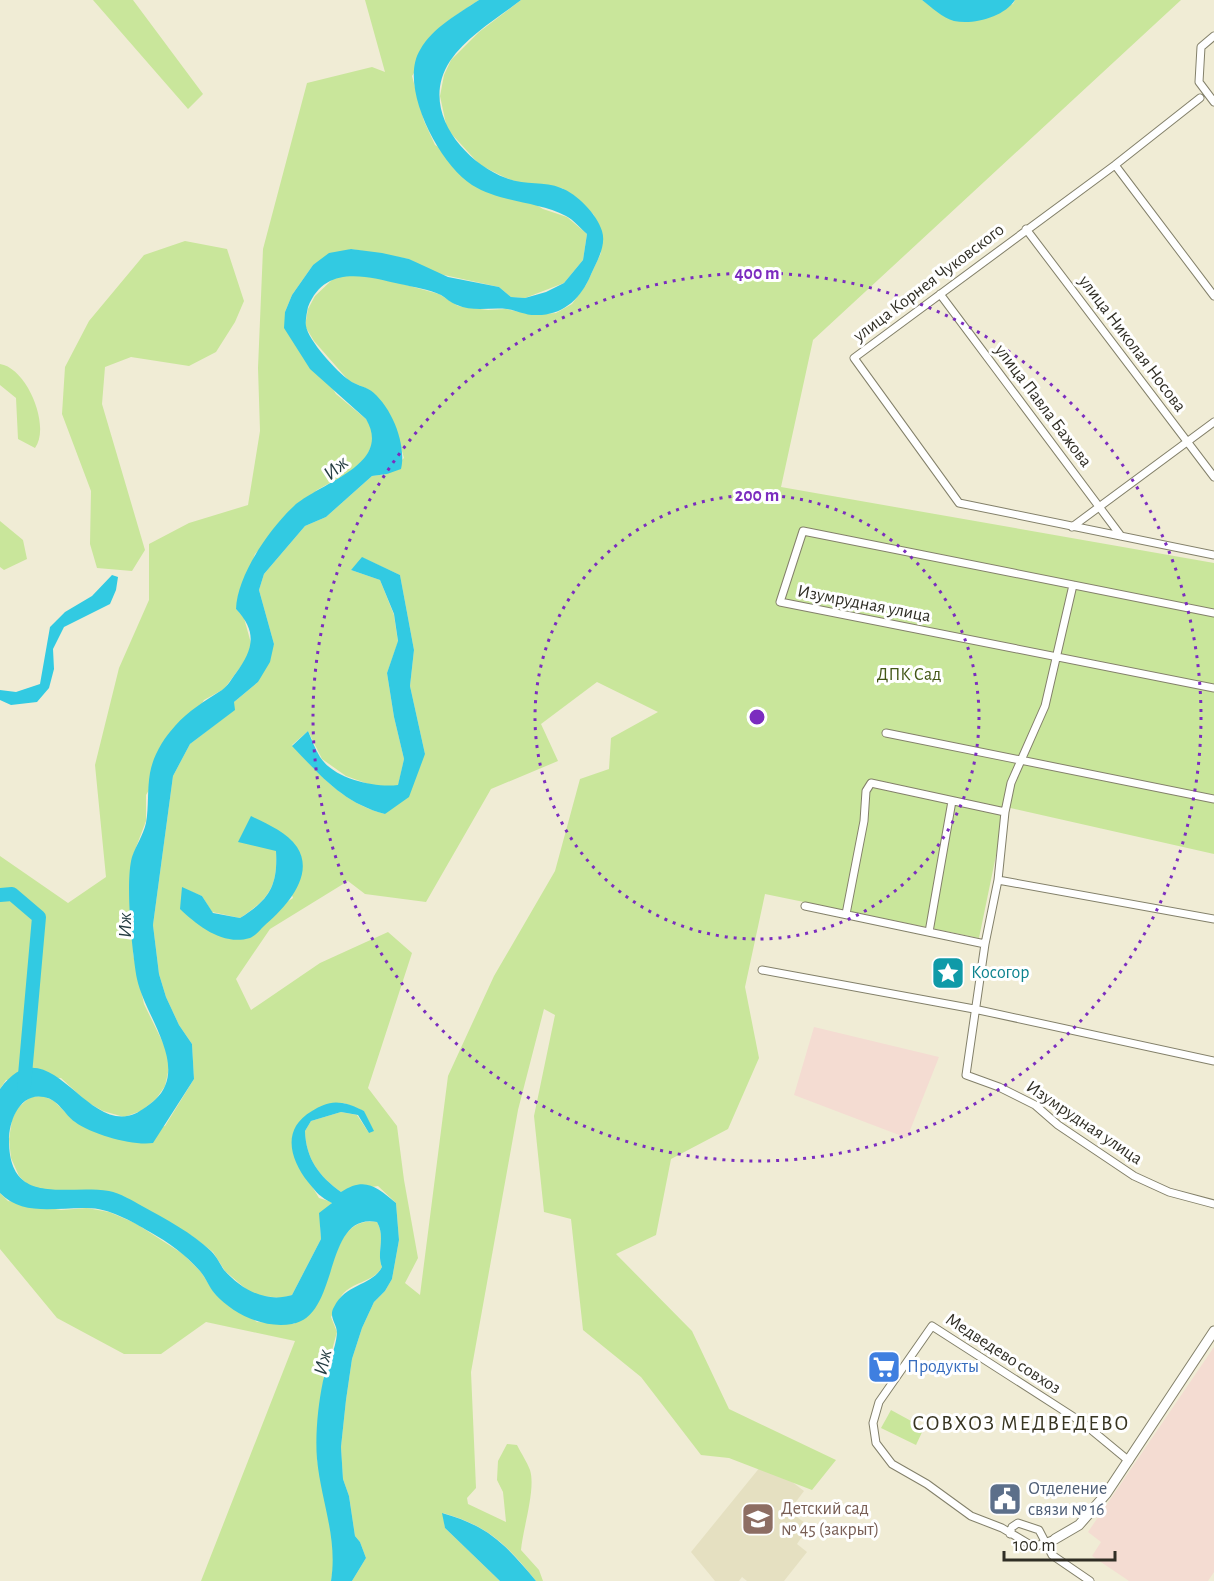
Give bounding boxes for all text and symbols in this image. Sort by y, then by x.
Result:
street label: улица Корнея Чуковского [850,221,1008,346]
text: 400 m [734,265,780,283]
street label: улица Николая Носова [1074,272,1189,416]
street label: улица Павла Бажова [991,341,1095,471]
water label: Иж [320,452,353,484]
text: 200 m [735,487,779,505]
street label: Изумрудная улица [796,582,932,626]
park label: ДПК Сад [877,666,941,684]
centre of rings [747,707,767,727]
water label: Иж [115,911,135,938]
place icon: Косогор [930,955,966,991]
place label: Косогор [971,964,1029,982]
street label: Изумрудная улица [1023,1078,1145,1168]
street label: Медведево совхоз [942,1310,1064,1398]
water label: Иж [311,1347,336,1376]
supermarket icon: Продукты [866,1349,902,1385]
place label: Продукты [907,1358,979,1376]
district label: СОВХОЗ МЕДВЕДЕВО [912,1413,1130,1434]
place label: Отделение связи № 16 [1028,1480,1107,1519]
public building icon: Отделение связи № 16 [987,1481,1023,1517]
place label: Детский сад № 45 (закрыт) [781,1500,879,1539]
school or university icon: Детский сад № 45 (закрыт) [740,1501,776,1537]
scale bar [1004,1524,1115,1562]
text: 100 m [1013,1537,1056,1555]

